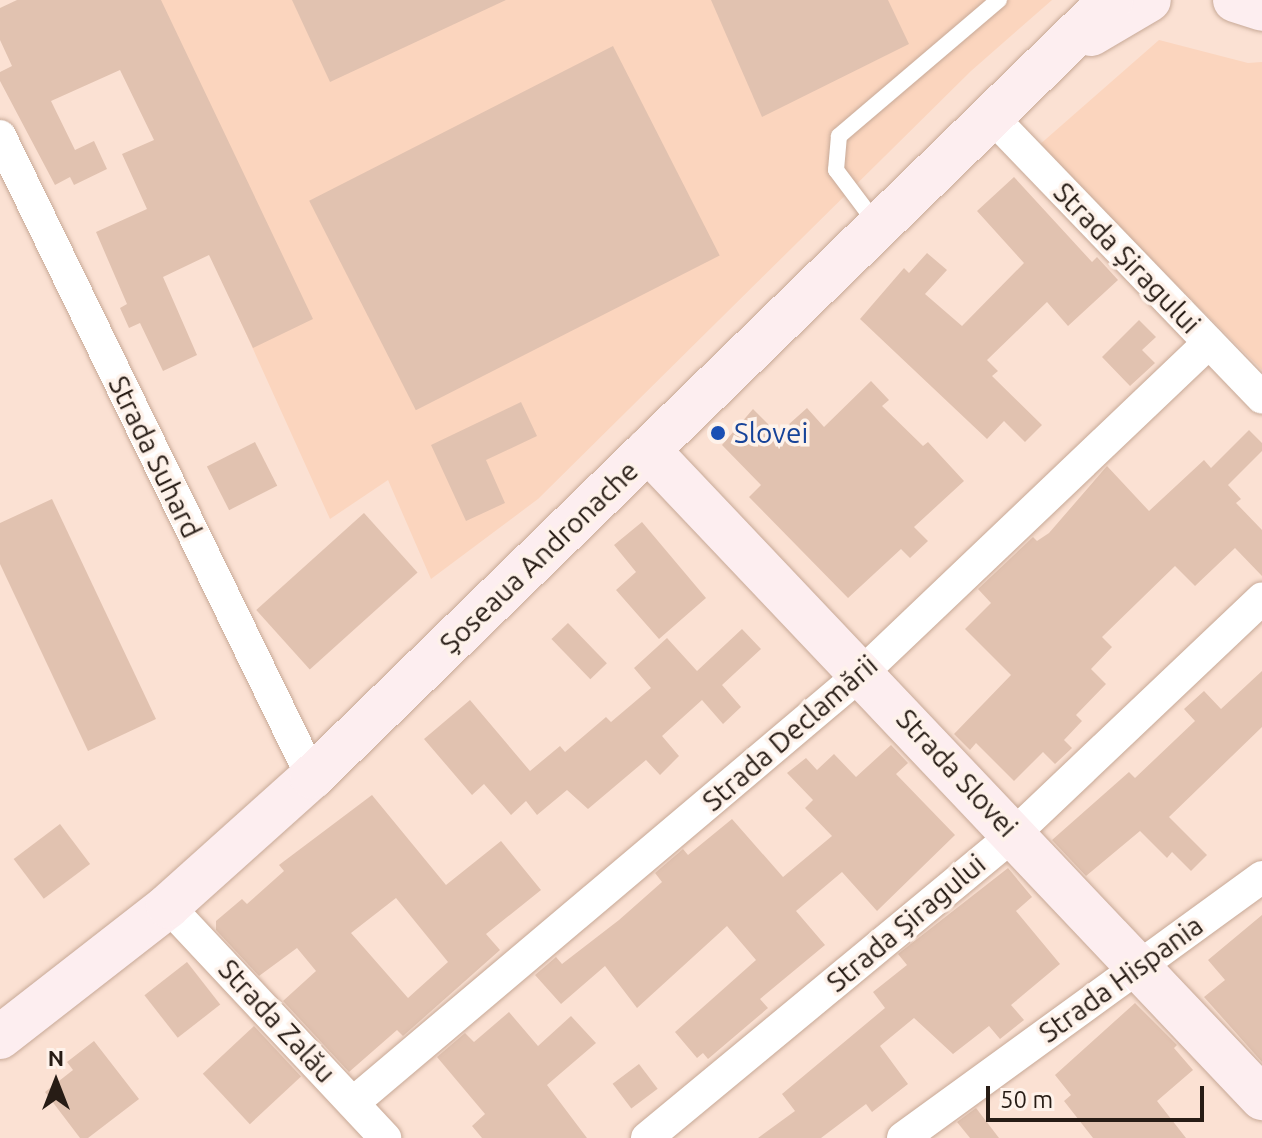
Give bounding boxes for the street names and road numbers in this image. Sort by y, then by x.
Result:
street label: Strada Șiragului [1047,176,1207,340]
street label: Strada Suhard [101,371,209,543]
street label: Șoseaua Andronache [433,454,645,660]
street label: Strada Declamării [696,648,884,818]
street label: Strada Slovei [889,702,1025,844]
street label: Strada Șiragului [820,847,992,999]
street label: Strada Hispania [1033,908,1209,1050]
street label: Strada Zalău [212,953,342,1089]

